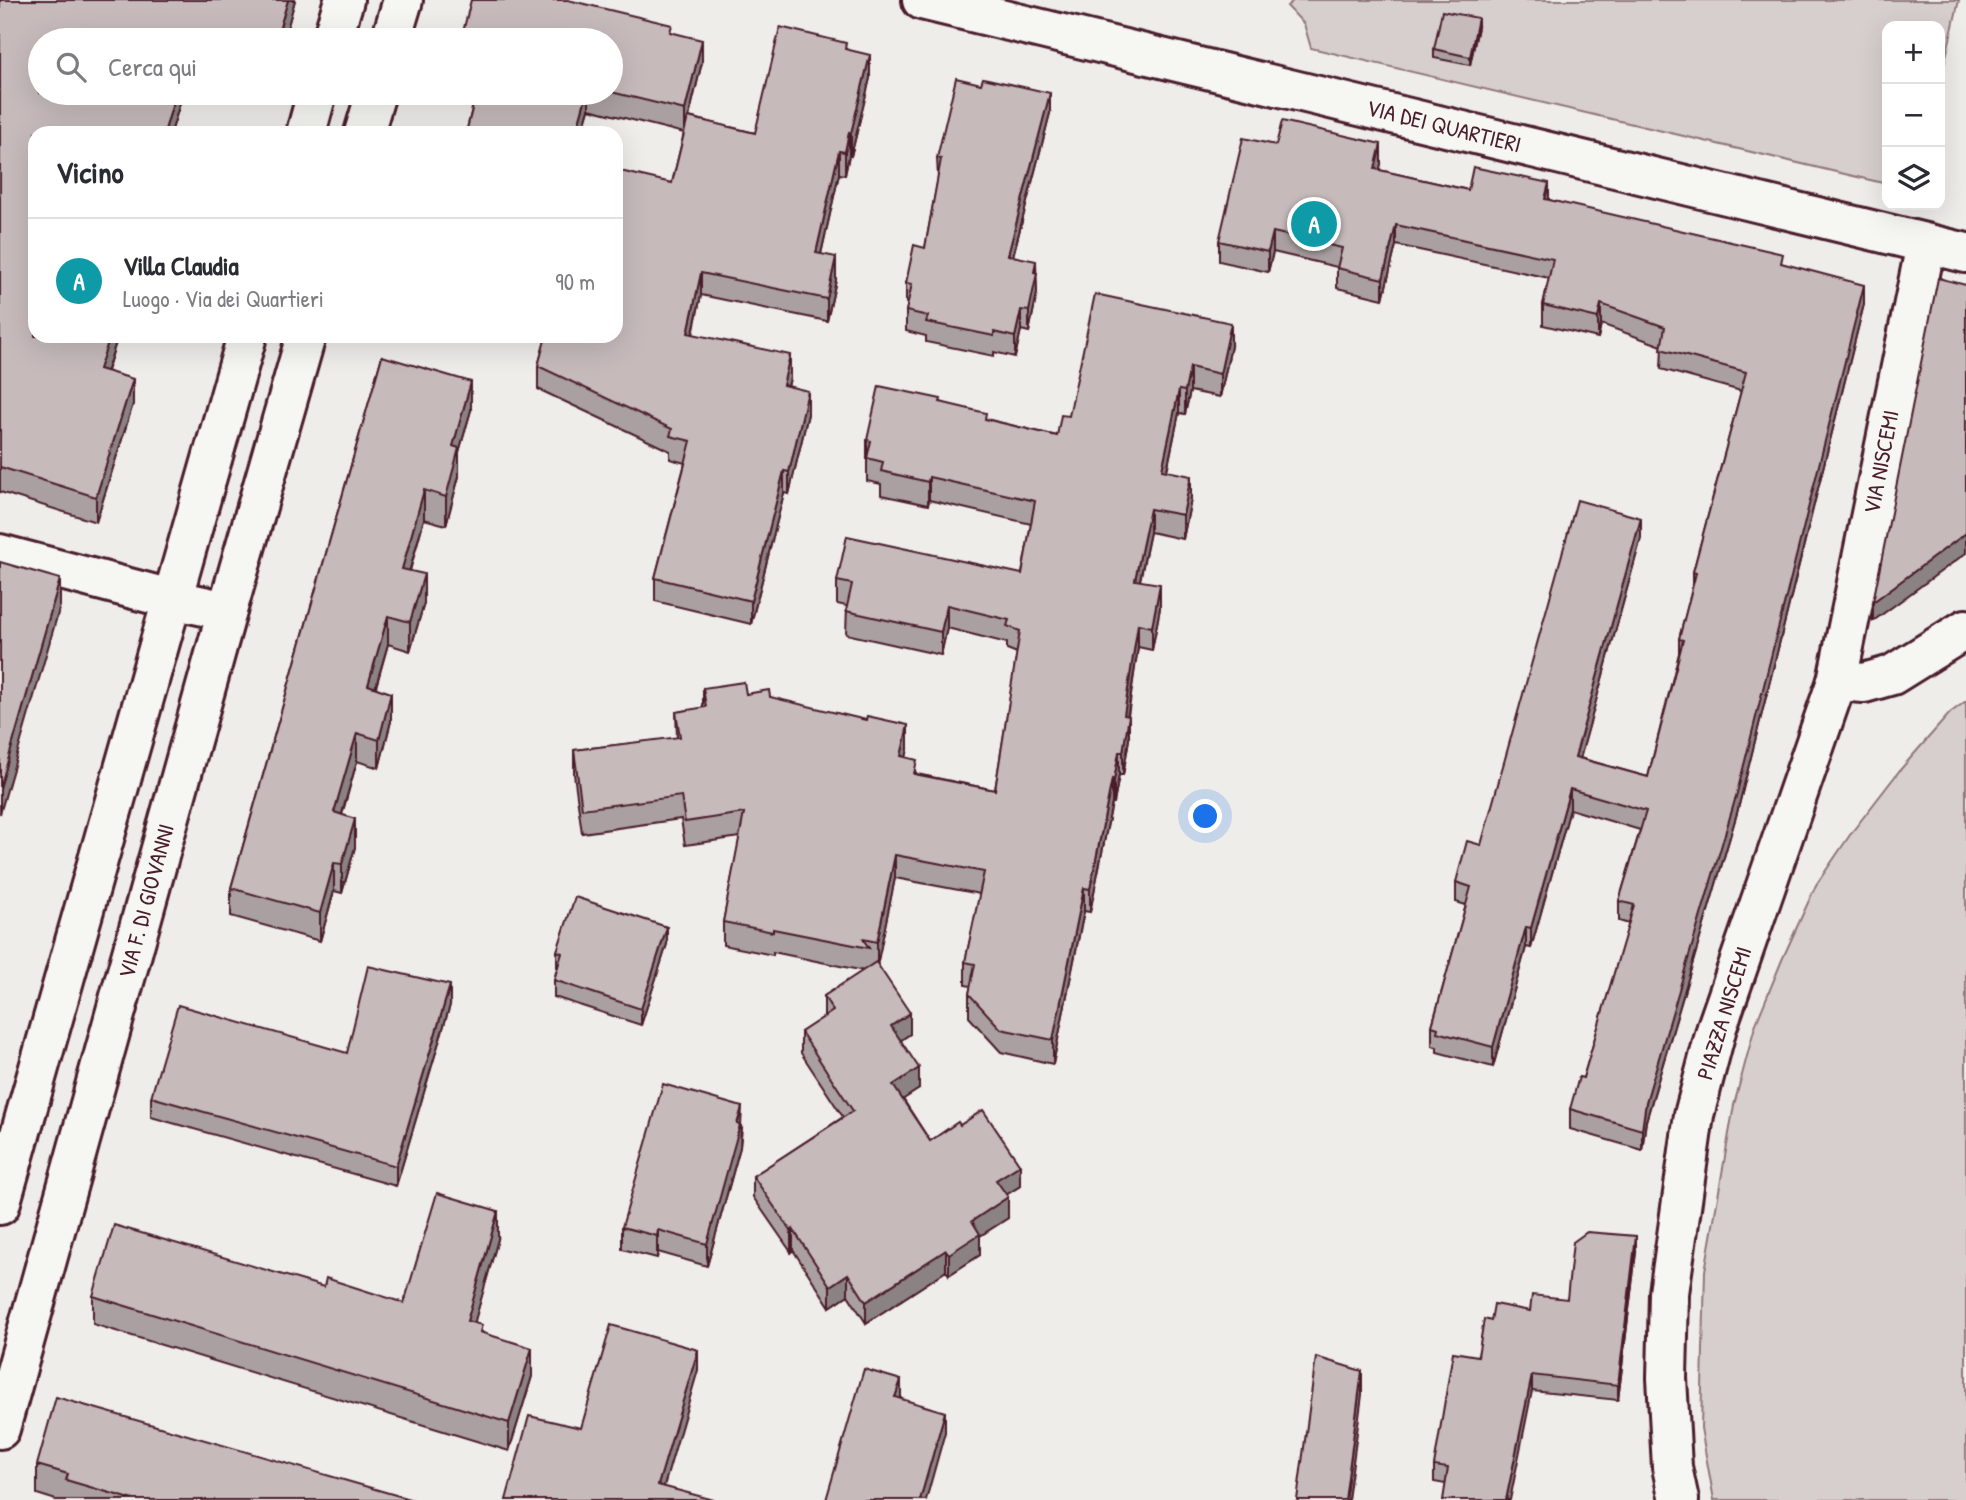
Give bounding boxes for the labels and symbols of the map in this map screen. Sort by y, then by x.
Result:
street label: VIA DEI QUARTIERI [1364,91,1525,160]
pin: A [1291,198,1337,250]
street label: VIA NISCEMI [1855,407,1906,516]
your location [1188,799,1222,833]
street label: VIA F. DI GIOVANNI [110,820,181,981]
street label: PIAZZA NISCEMI [1689,943,1758,1083]

